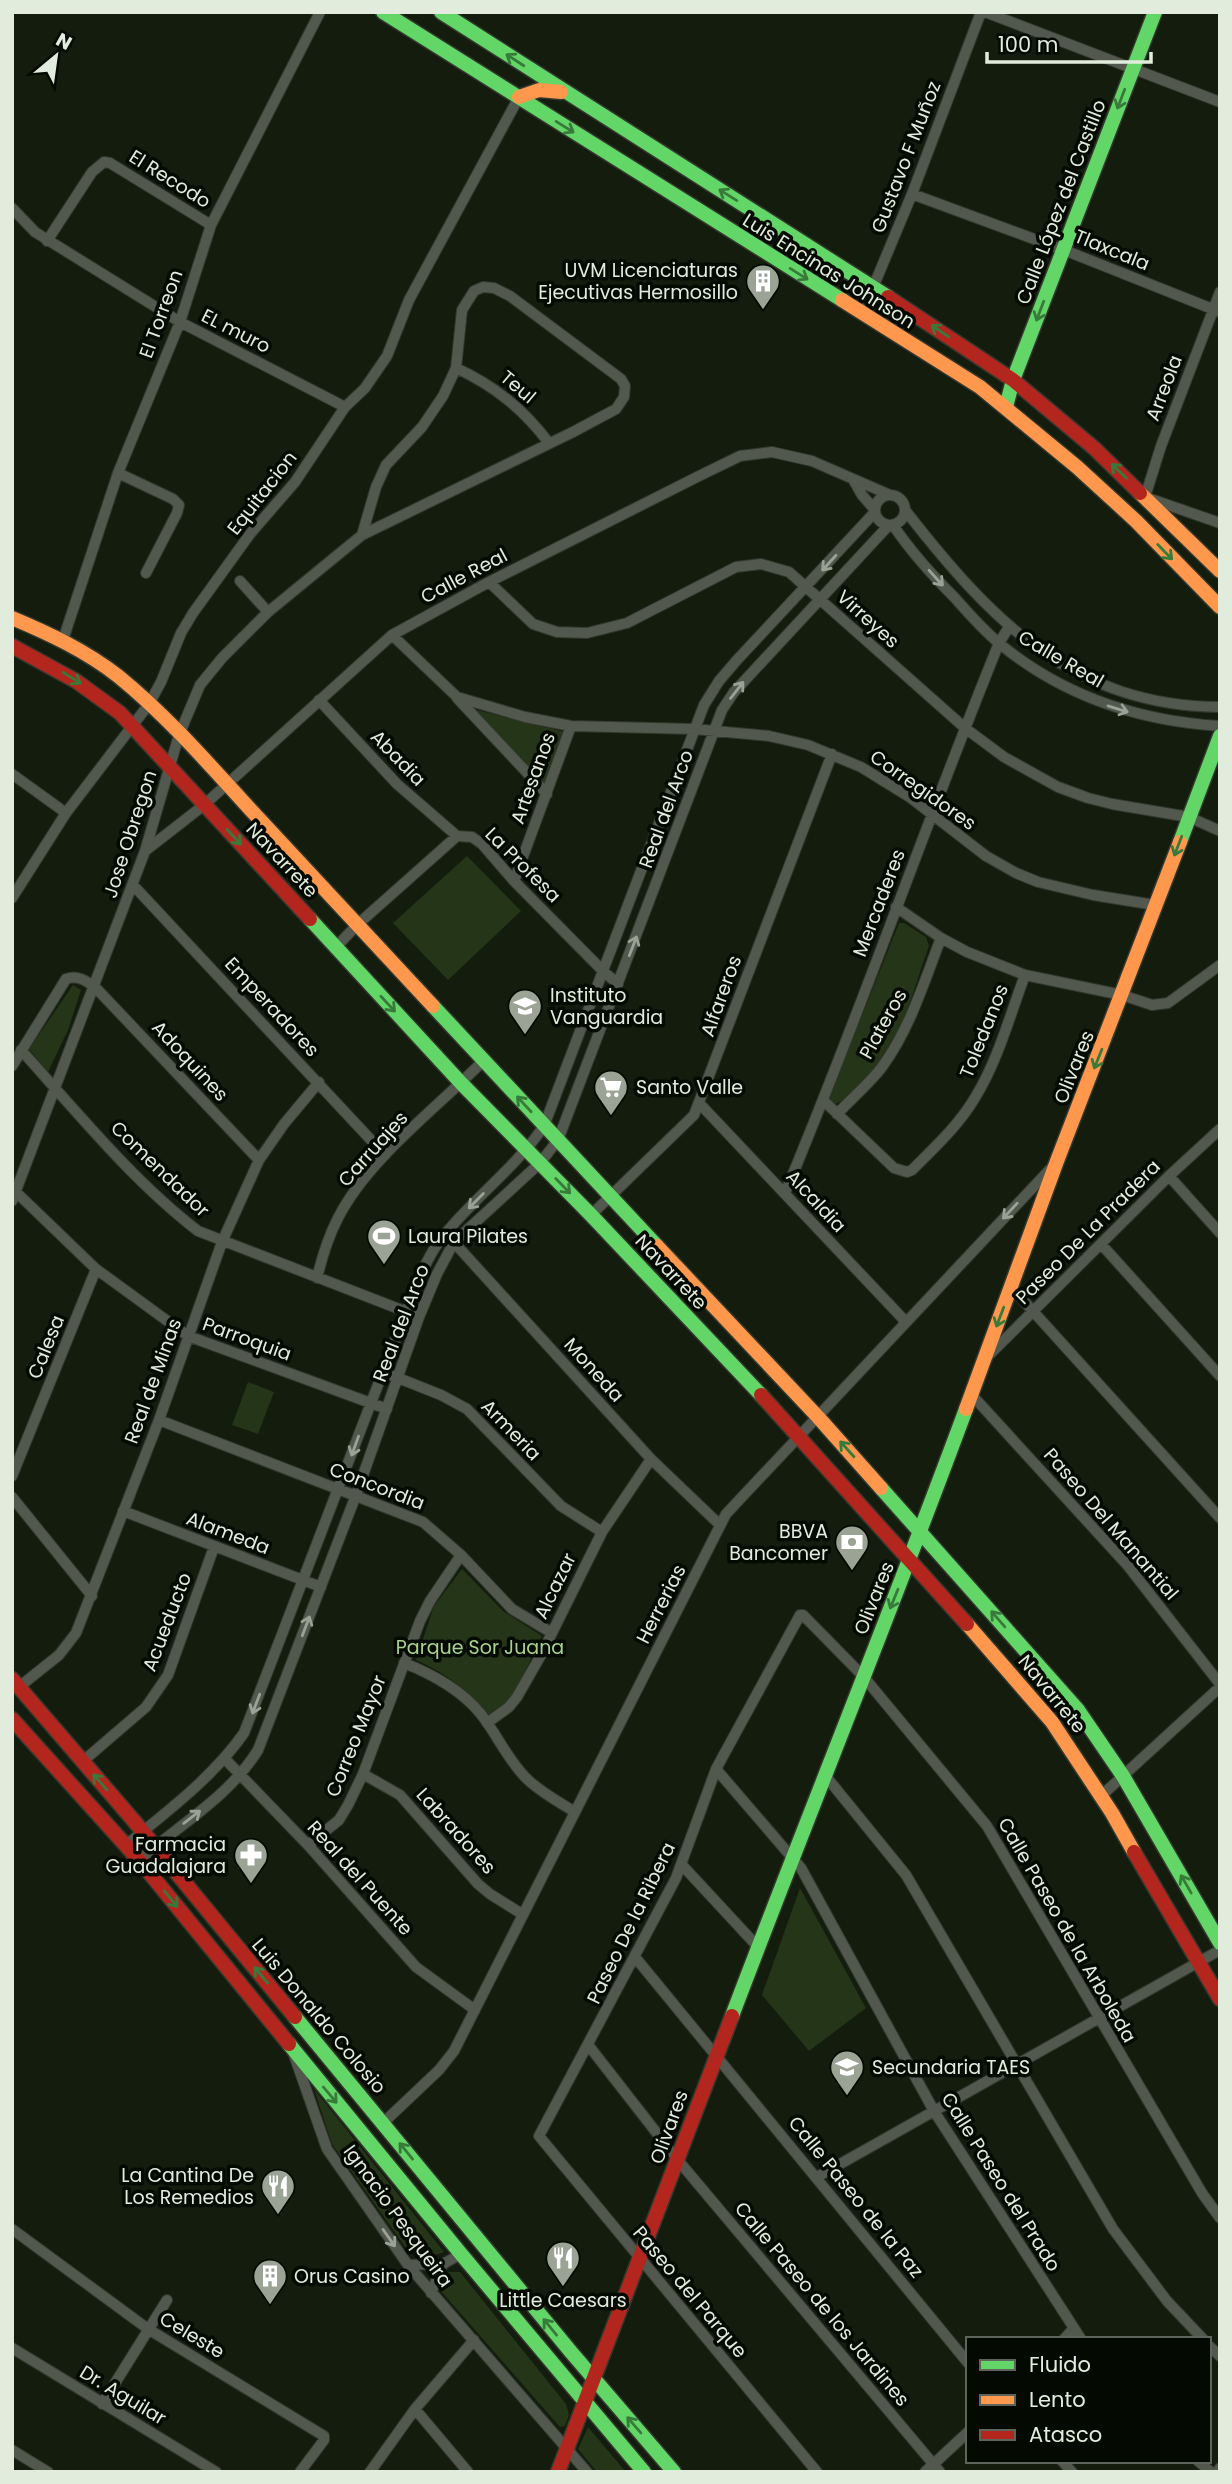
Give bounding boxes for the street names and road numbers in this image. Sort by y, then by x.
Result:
street label: Gustavo F Muñoz [865,77,947,237]
street label: Calle López del Castillo [1009,96,1113,308]
street label: El Recodo [124,143,216,215]
street label: Luis Encinas Johnson [737,207,921,335]
street label: Tlaxcala [1070,223,1154,277]
street label: El Torreon [133,266,189,362]
street label: EL muro [197,302,275,360]
street label: Arreola [1139,351,1189,425]
street label: Teul [494,364,542,410]
street label: Equitacion [221,445,303,541]
street label: Calle Real [416,542,512,610]
street label: Virreyes [831,584,905,654]
street label: Calle Real [1013,624,1109,694]
street label: Abadia [364,724,432,792]
street label: Artesanos [504,728,562,828]
street label: Corregidores [864,743,982,837]
street label: Real del Arco [632,746,700,872]
street label: Jose Obregon [97,767,163,901]
street label: Navarrete [240,816,324,904]
street label: La Profesa [479,821,567,909]
street label: Mercaderes [846,845,912,961]
street label: Emperadores [219,951,325,1063]
street label: Alfareros [694,952,748,1040]
street label: Toledanos [953,980,1015,1082]
street label: Plateros [853,984,913,1064]
street label: Adoquines [146,1015,234,1107]
street label: Olivares [1047,1026,1101,1108]
street label: Carruajes [332,1105,414,1193]
street label: Comendador [105,1115,215,1223]
street label: Paseo De La Pradera [1010,1154,1166,1310]
street label: Alcaldia [780,1164,852,1238]
street label: Navarrete [629,1228,713,1316]
street label: Real del Arco [366,1260,436,1386]
street label: Parroquia [199,1310,295,1368]
street label: Calesa [21,1311,71,1383]
street label: Real de Minas [118,1315,188,1447]
street label: Moneda [558,1332,630,1408]
street label: Armeria [475,1393,547,1467]
street label: Paseo Del Manantial [1037,1442,1185,1606]
street label: Concordia [325,1455,429,1517]
street label: Alameda [182,1505,274,1561]
street label: Alcazar [527,1548,583,1624]
street label: Olivares [847,1557,901,1639]
street label: Herrerias [630,1560,692,1648]
street label: Acueducto [136,1569,198,1675]
street label: Navarrete [1012,1649,1092,1739]
street label: Correo Mayor [319,1671,393,1801]
street label: Labradores [410,1782,502,1880]
street label: Calle Paseo de la Arboleda [991,1812,1143,2048]
street label: Real del Puente [301,1815,419,1941]
street label: Paseo De la Ribera [580,1838,682,2008]
street label: Luis Donaldo Colosio [246,1932,392,2100]
street label: Olivares [643,2086,695,2168]
street label: Calle Paseo del Prado [935,2087,1067,2277]
street label: Calle Paseo de la Paz [782,2110,930,2284]
street label: Ignacio Pesqueira [337,2139,459,2293]
street label: Calle Paseo de los Jardines [728,2196,916,2412]
street label: Paseo del Parque [627,2220,753,2364]
street label: Celeste [154,2305,230,2365]
street label: Dr. Aguilar [75,2359,171,2431]

